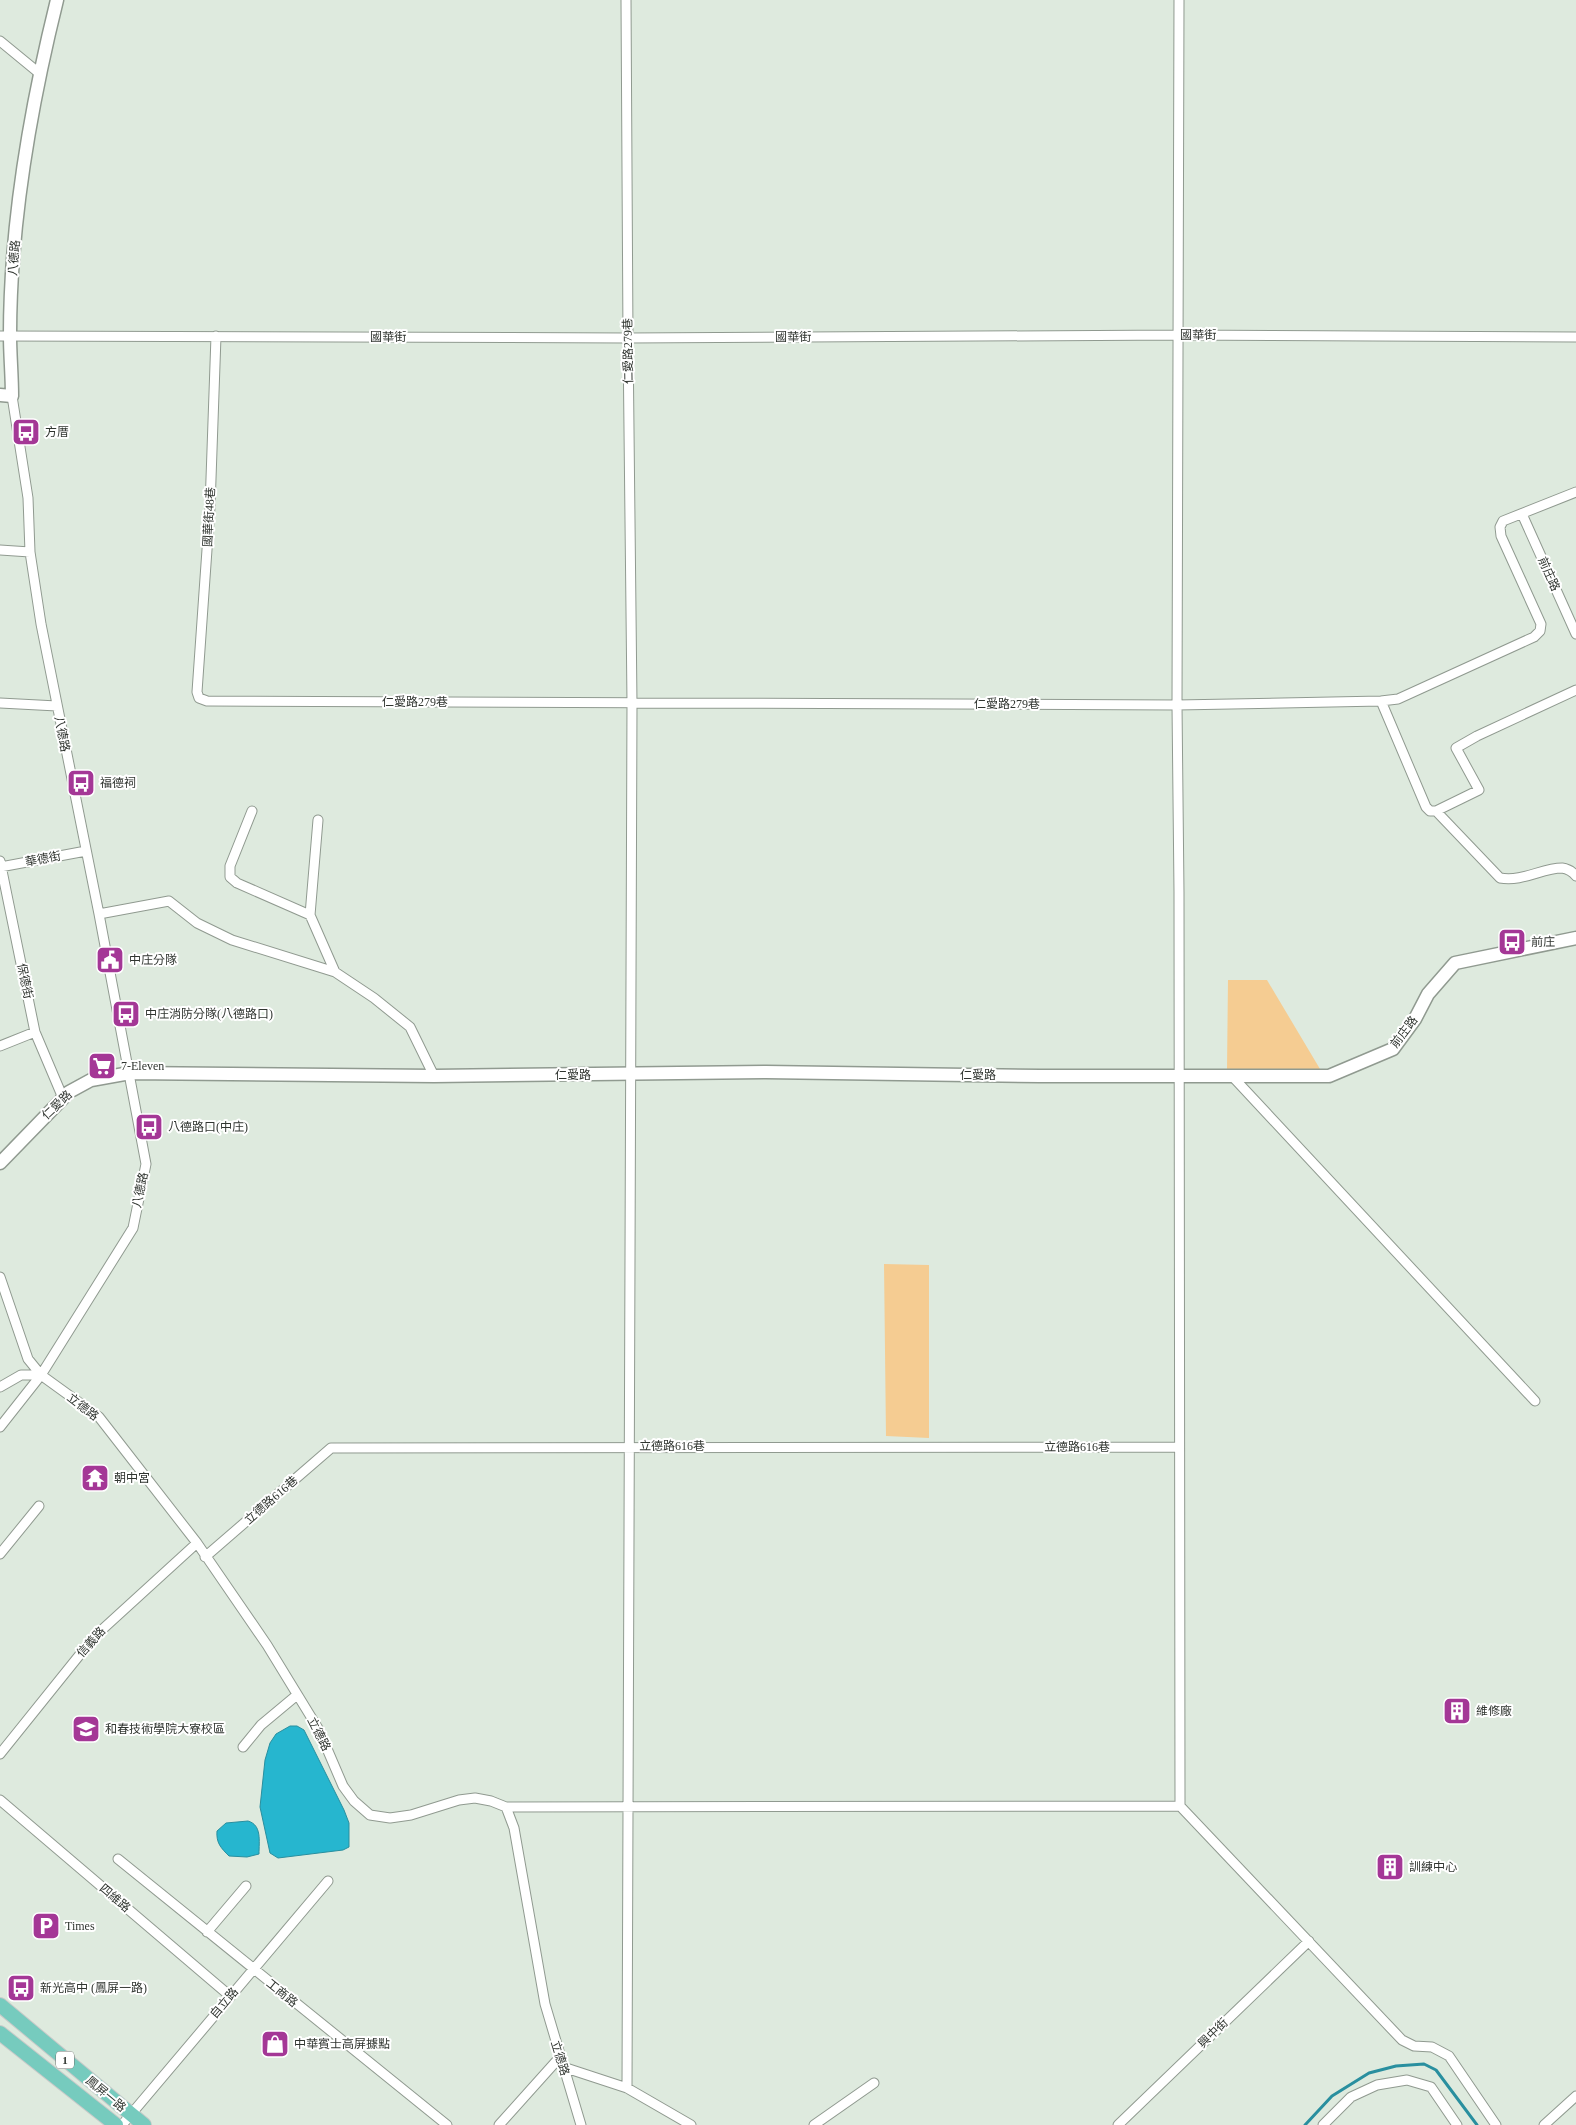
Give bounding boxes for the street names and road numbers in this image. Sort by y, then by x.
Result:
street label: 八德路 [5,239,23,277]
street label: 仁愛路279巷 [620,318,636,384]
street label: 國華街 [1180,328,1216,342]
street label: 國華街 [370,330,406,344]
street label: 國華街 [775,330,811,344]
street label: 國華街48巷 [200,487,218,547]
street label: 前庄路 [1535,555,1563,593]
street label: 仁愛路279巷 [382,695,448,709]
street label: 仁愛路279巷 [974,697,1040,711]
street label: 八德路 [52,715,72,753]
street label: 華德街 [24,849,62,869]
street label: 保德街 [14,962,36,1000]
street label: 前庄路 [1388,1013,1420,1051]
street label: 仁愛路 [555,1068,591,1082]
street label: 仁愛路 [960,1068,996,1082]
street label: 仁愛路 [39,1088,75,1122]
street label: 八德路 [129,1171,151,1209]
street label: 立德路 [65,1390,101,1424]
street label: 立德路616巷 [639,1439,705,1453]
street label: 立德路616巷 [1044,1440,1110,1454]
street label: 立德路616巷 [241,1473,301,1527]
street label: 信義路 [74,1624,108,1660]
street label: 立德路 [305,1715,333,1753]
street label: 四維路 [97,1881,133,1915]
street label: 工商路 [264,1976,300,2010]
street label: 自立路 [207,1985,241,2021]
street label: 興中街 [1195,2015,1231,2051]
street label: 立德路 [548,2039,572,2077]
road number: 1 [56,2052,74,2068]
street label: 鳳屏一路 [83,2073,129,2115]

